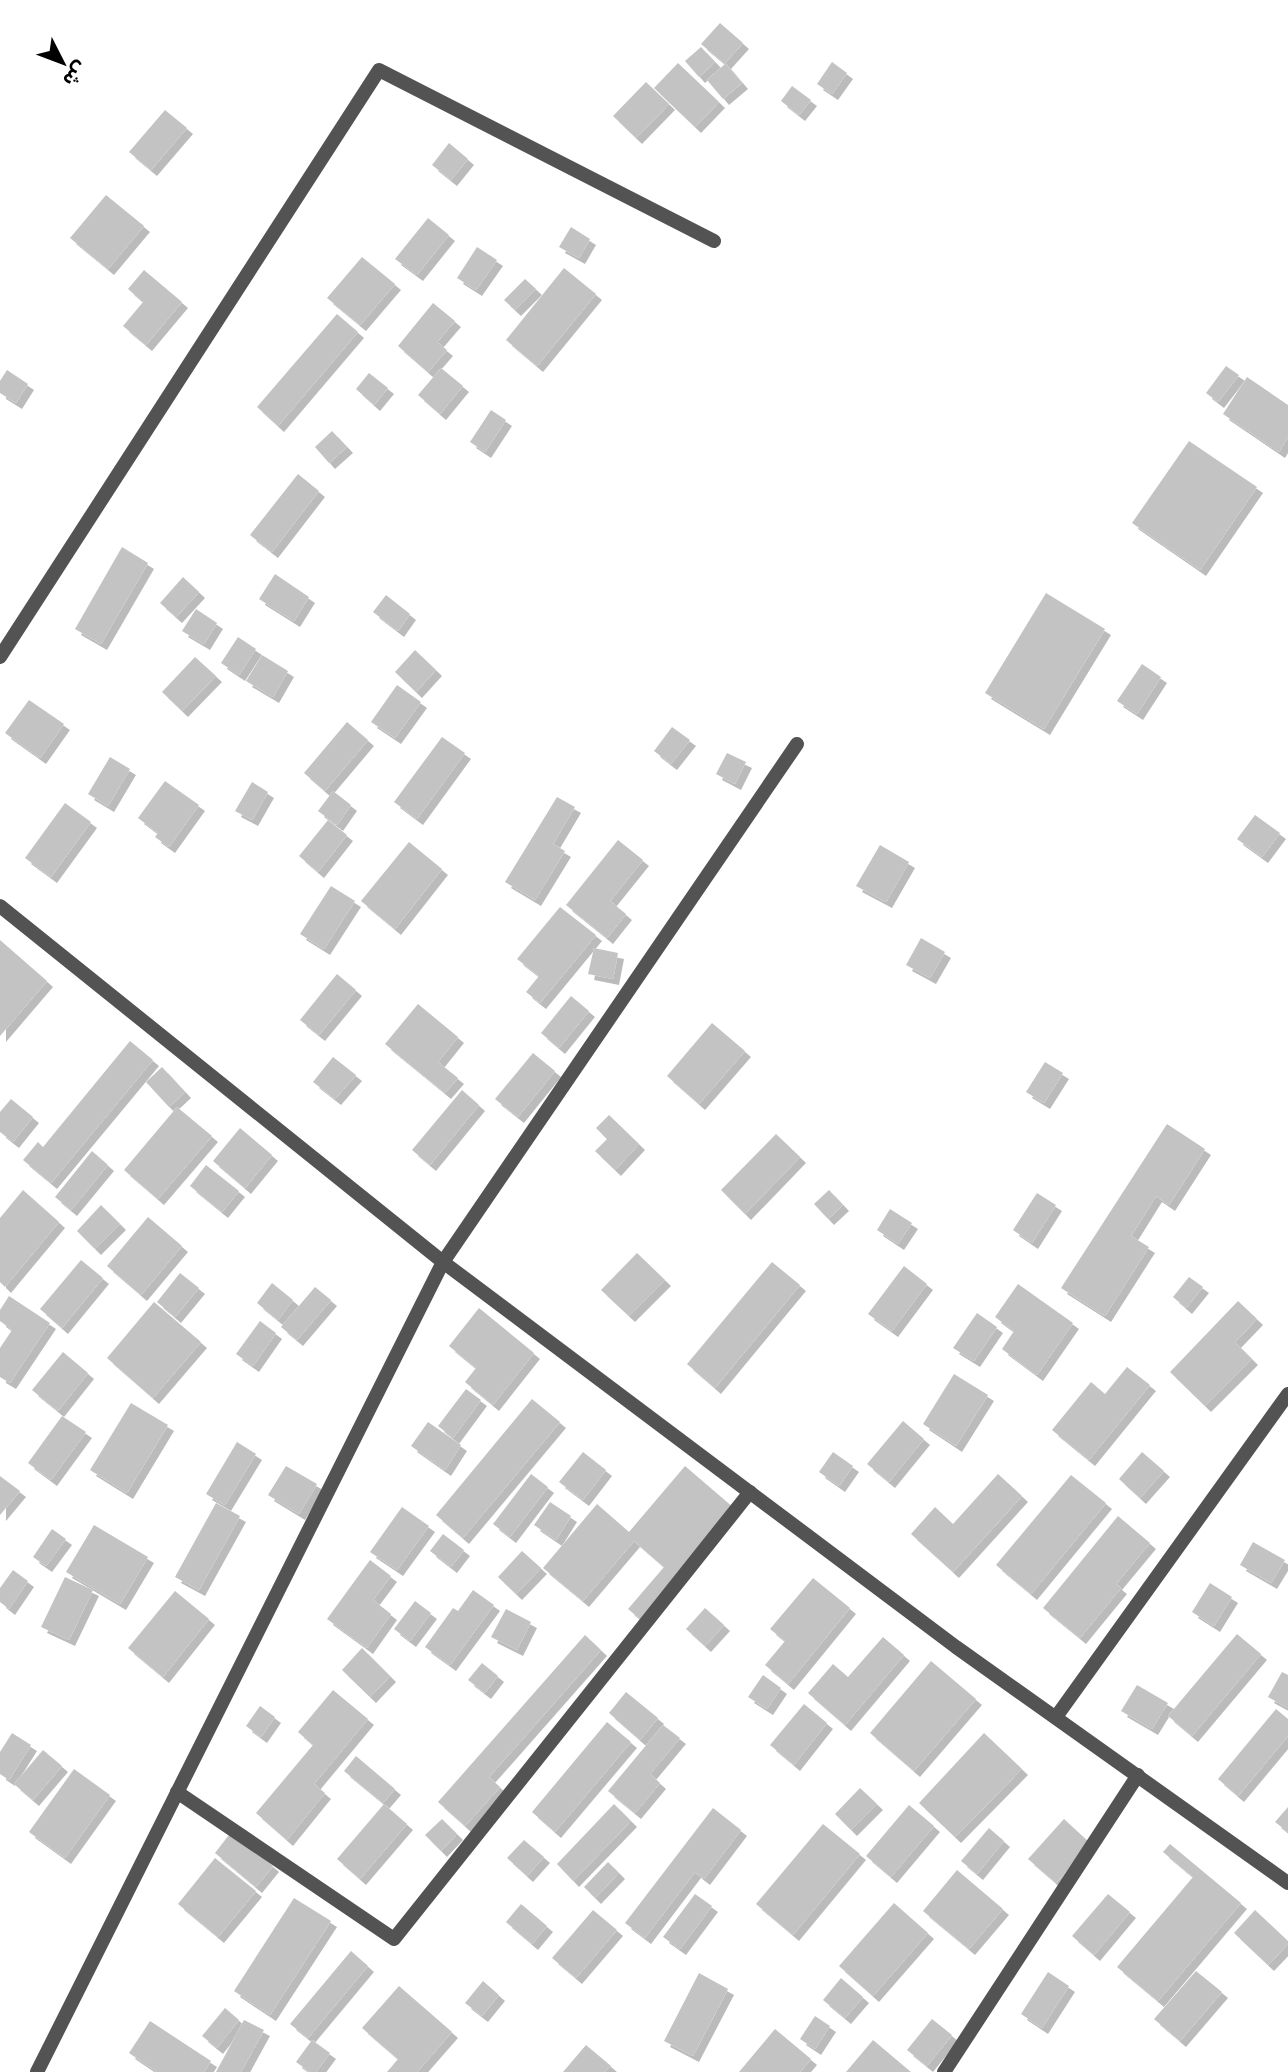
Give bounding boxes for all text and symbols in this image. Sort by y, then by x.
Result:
north arrow [28,28,98,98]
text: ش [57,55,94,93]

